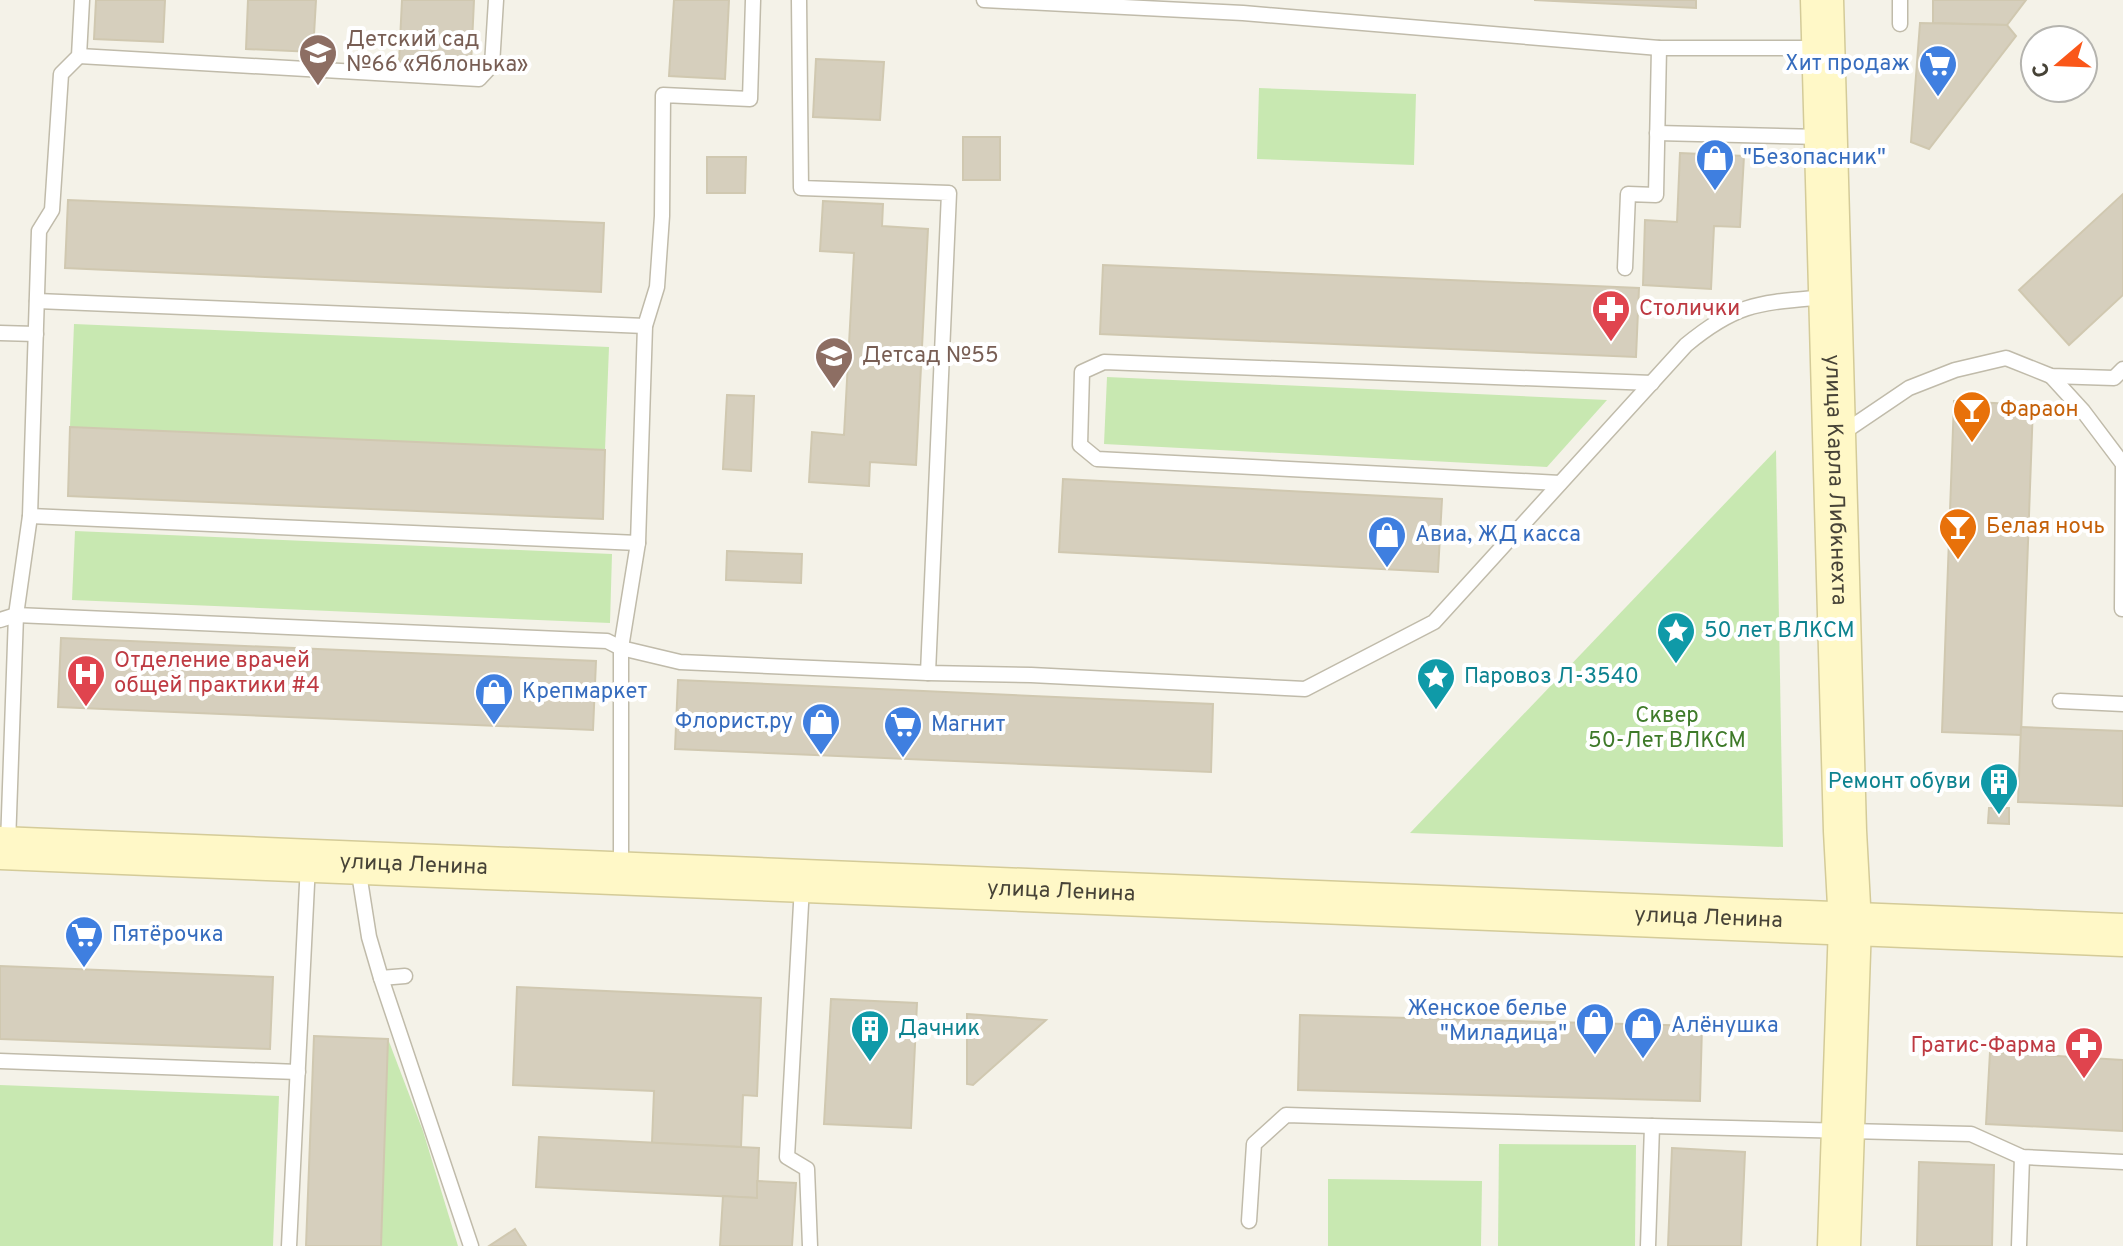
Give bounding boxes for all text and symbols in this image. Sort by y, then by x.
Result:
north arrow [2019,24,2099,104]
place label: Детский сад №66 «Яблонька» [346,27,528,79]
school or university icon: Детский сад №66 «Яблонька» [297,32,339,87]
supermarket icon: Хит продаж [1917,43,1959,98]
place label: Хит продаж [1785,51,1910,78]
text: С [2027,59,2058,81]
shop icon: "Безопасник" [1694,137,1736,192]
place label: "Безопасник" [1743,145,1886,172]
pharmacy icon: Столички [1590,288,1632,343]
place label: Столички [1639,296,1740,323]
school or university icon: Детсад №55 [813,335,855,390]
place label: Детсад №55 [862,343,999,370]
street label: улица Карла Либкнехта [1818,354,1852,606]
bar icon: Фараон [1951,389,1993,444]
place label: Фараон [2000,397,2079,424]
bar icon: Белая ночь [1937,506,1979,561]
shop icon: Авиа, ЖД касса [1366,514,1408,569]
place label: Белая ночь [1986,514,2105,541]
place label: Авиа, ЖД касса [1415,522,1581,549]
place icon: 50 лет ВЛКСМ [1655,610,1697,665]
place label: 50 лет ВЛКСМ [1704,618,1855,645]
place label: Отделение врачей общей практики #4 [114,648,320,700]
hospital icon: Отделение врачей общей практики #4 [65,653,107,708]
place icon: Паровоз Л-3540 [1415,656,1457,711]
place label: Паровоз Л-3540 [1464,664,1639,691]
shop icon: Крепмаркет [473,671,515,726]
place label: Крепмаркет [522,679,648,706]
shop icon: Флорист.ру [800,701,842,756]
park label: Сквер 50-Лет ВЛКСМ [1588,703,1746,755]
supermarket icon: Магнит [882,704,924,759]
place label: Флорист.ру [675,709,793,736]
place label: Магнит [931,712,1005,739]
building icon: Ремонт обуви [1978,761,2020,816]
place label: Ремонт обуви [1828,769,1971,796]
street label: улица Ленина [339,848,488,881]
street label: улица Ленина [986,875,1136,908]
street label: улица Ленина [1634,901,1783,935]
supermarket icon: Пятёрочка [63,914,105,969]
place label: Пятёрочка [112,922,223,949]
place label: Женское белье "Миладица" [1407,996,1567,1048]
shop icon: Женское белье "Миладица" [1574,1001,1616,1056]
shop icon: Алёнушка [1622,1005,1664,1060]
building icon: Дачник [849,1008,891,1063]
place label: Алёнушка [1671,1013,1779,1040]
place label: Дачник [898,1016,980,1043]
pharmacy icon: Гратис-Фарма [2063,1025,2105,1080]
place label: Гратис-Фарма [1910,1033,2056,1060]

